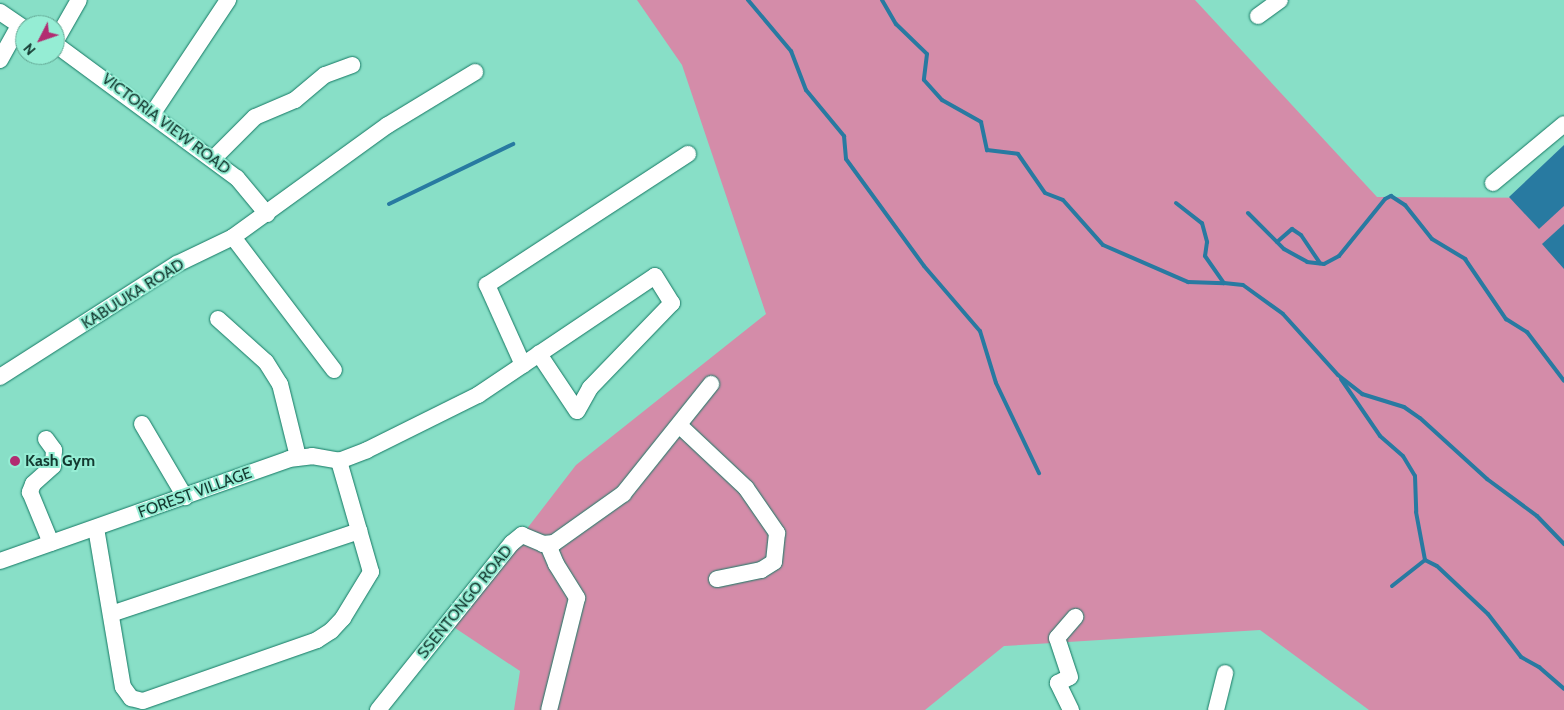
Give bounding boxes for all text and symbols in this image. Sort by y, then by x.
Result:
north arrow [15,15,65,65]
text: N [19,40,39,59]
street label: VICTORIA VIEW ROAD [98,69,234,179]
street label: KABUUKA ROAD [78,255,188,333]
place label: Kash Gym [25,451,95,471]
marker: Kash Gym [9,455,21,467]
street label: FOREST VILLAGE [135,464,255,522]
street label: SSENTONGO ROAD [413,541,517,663]

